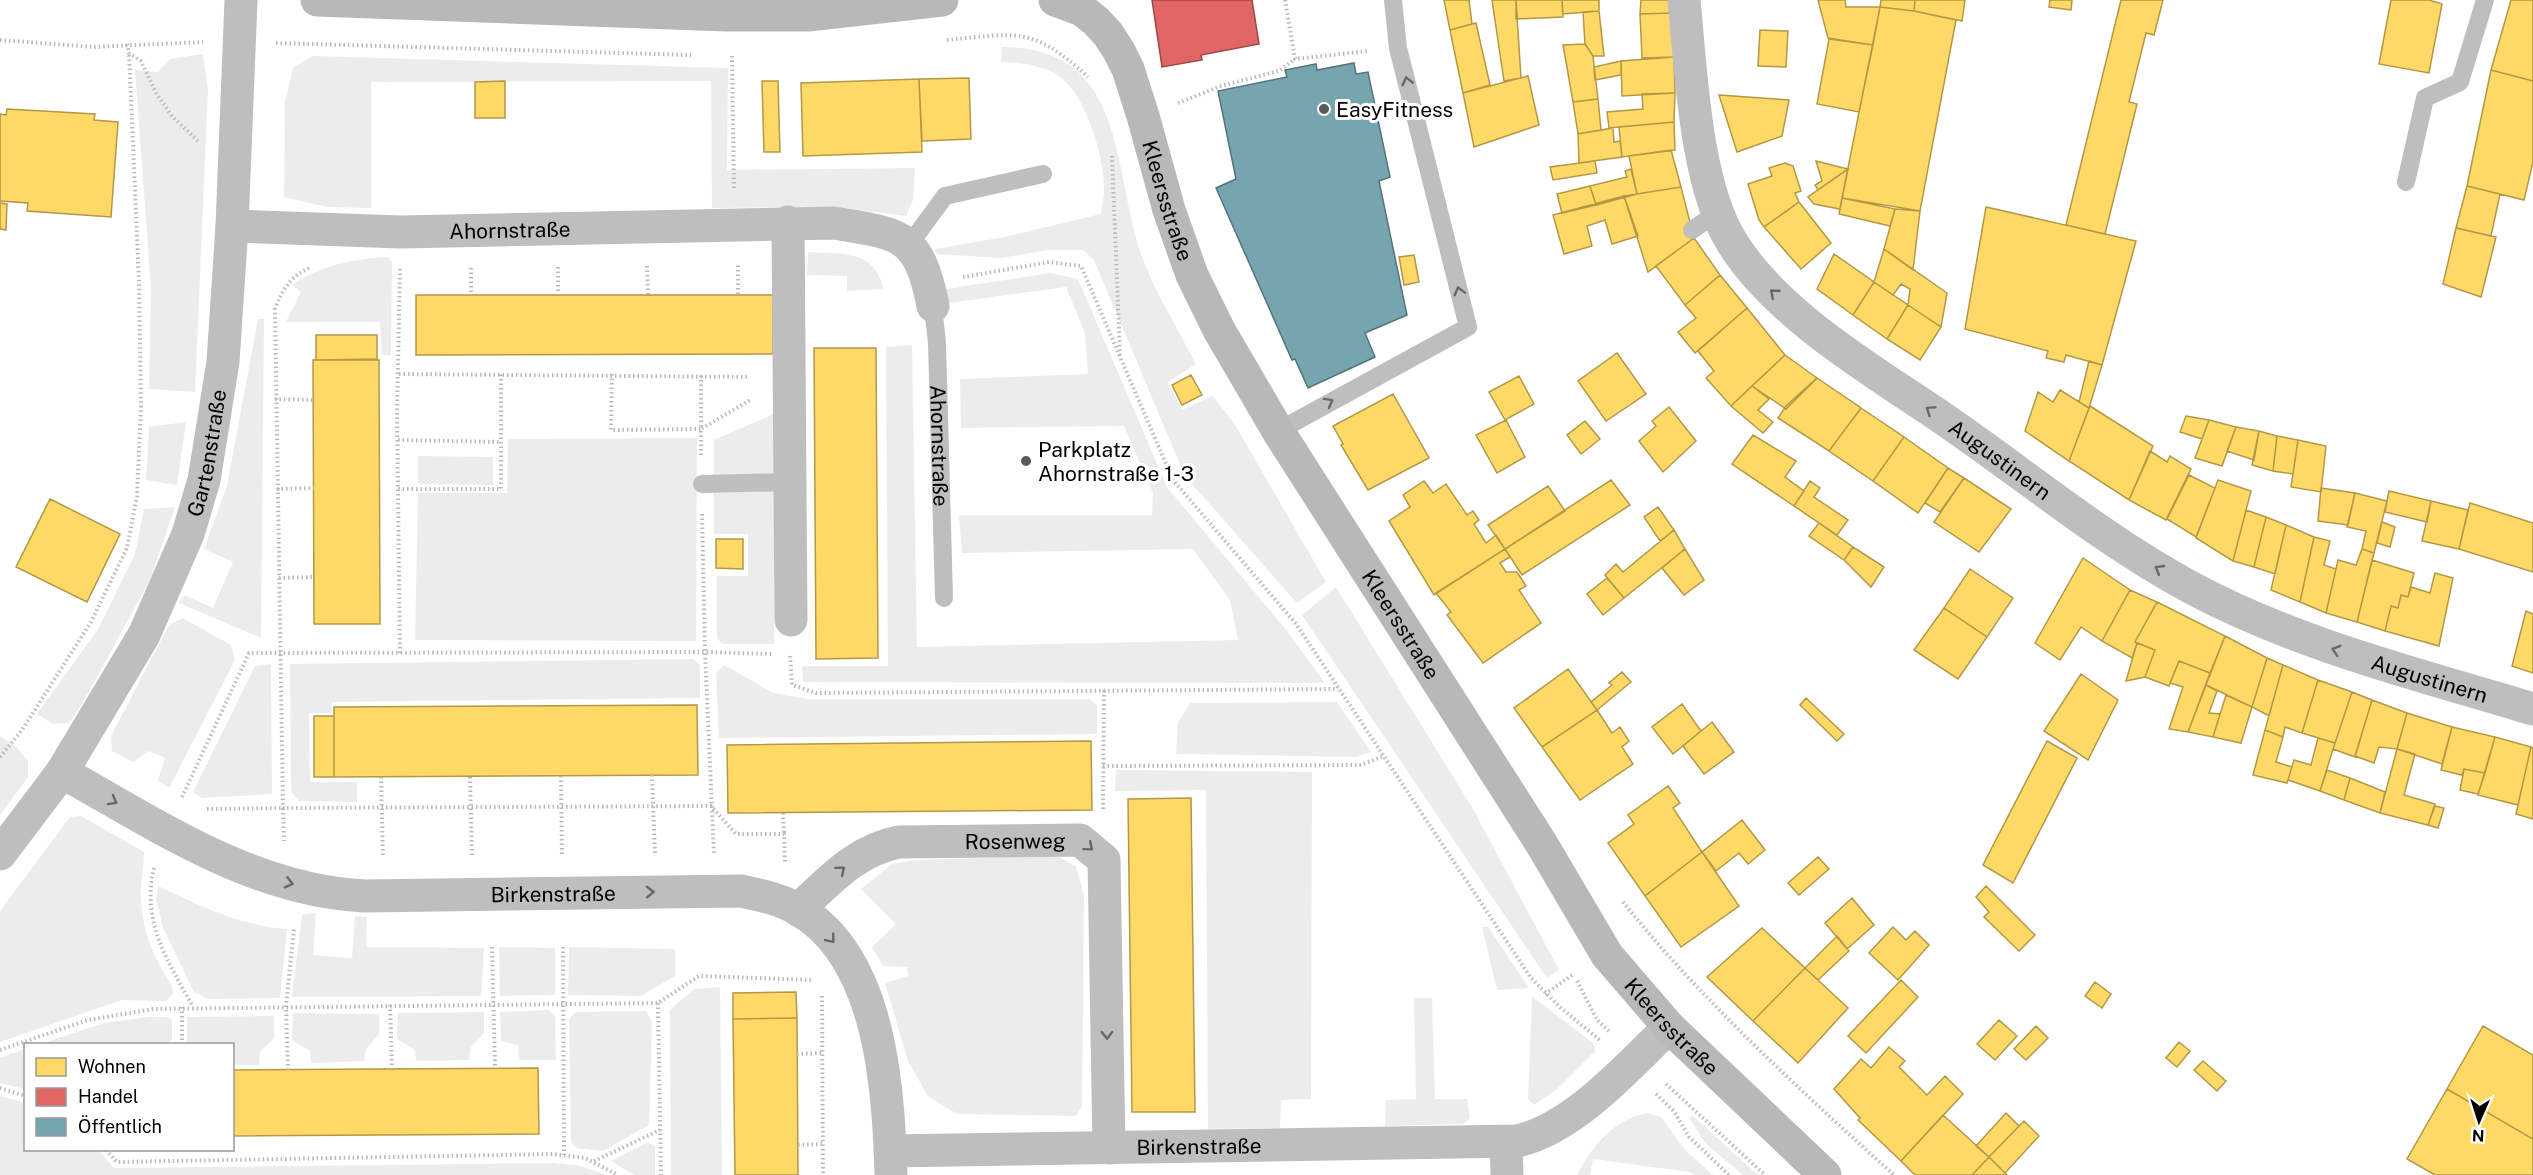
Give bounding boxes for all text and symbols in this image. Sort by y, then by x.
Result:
one-way arrow [1401,76,1414,86]
place label: EasyFitness [1336,97,1453,122]
marker: EasyFitness [1317,102,1331,116]
street label: Kleersstraße [1138,137,1198,264]
street label: Ahornstraße [449,216,571,243]
one-way arrow [1453,286,1466,296]
one-way arrow [1770,289,1781,300]
street label: Ahornstraße [926,385,954,507]
street label: Gartenstraße [181,388,231,520]
one-way arrow [1322,398,1333,409]
one-way arrow [1926,406,1937,417]
street label: Augustinern [1944,414,2056,505]
place label: Parkplatz Ahornstraße 1-3 [1038,437,1194,486]
marker: Parkplatz Ahornstraße 1-3 [1019,454,1033,468]
street label: Kleersstraße [1357,565,1446,684]
one-way arrow [2155,565,2165,576]
one-way arrow [2331,644,2342,657]
street label: Augustinern [2368,649,2491,707]
one-way arrow [107,794,117,805]
street label: Rosenweg [965,828,1066,854]
one-way arrow [1082,840,1093,851]
one-way arrow [834,866,845,877]
one-way arrow [284,876,294,889]
street label: Birkenstraße [490,880,616,907]
one-way arrow [646,886,655,898]
one-way arrow [824,932,835,943]
street label: Kleersstraße [1620,973,1724,1080]
one-way arrow [1101,1030,1113,1039]
legend [24,1043,234,1151]
text: Wohnen [78,1056,146,1077]
text: Handel [78,1086,138,1107]
north arrow [2449,1091,2509,1151]
text: Öffentlich [78,1115,162,1137]
text: N [2471,1126,2485,1145]
street label: Birkenstraße [1136,1133,1262,1160]

